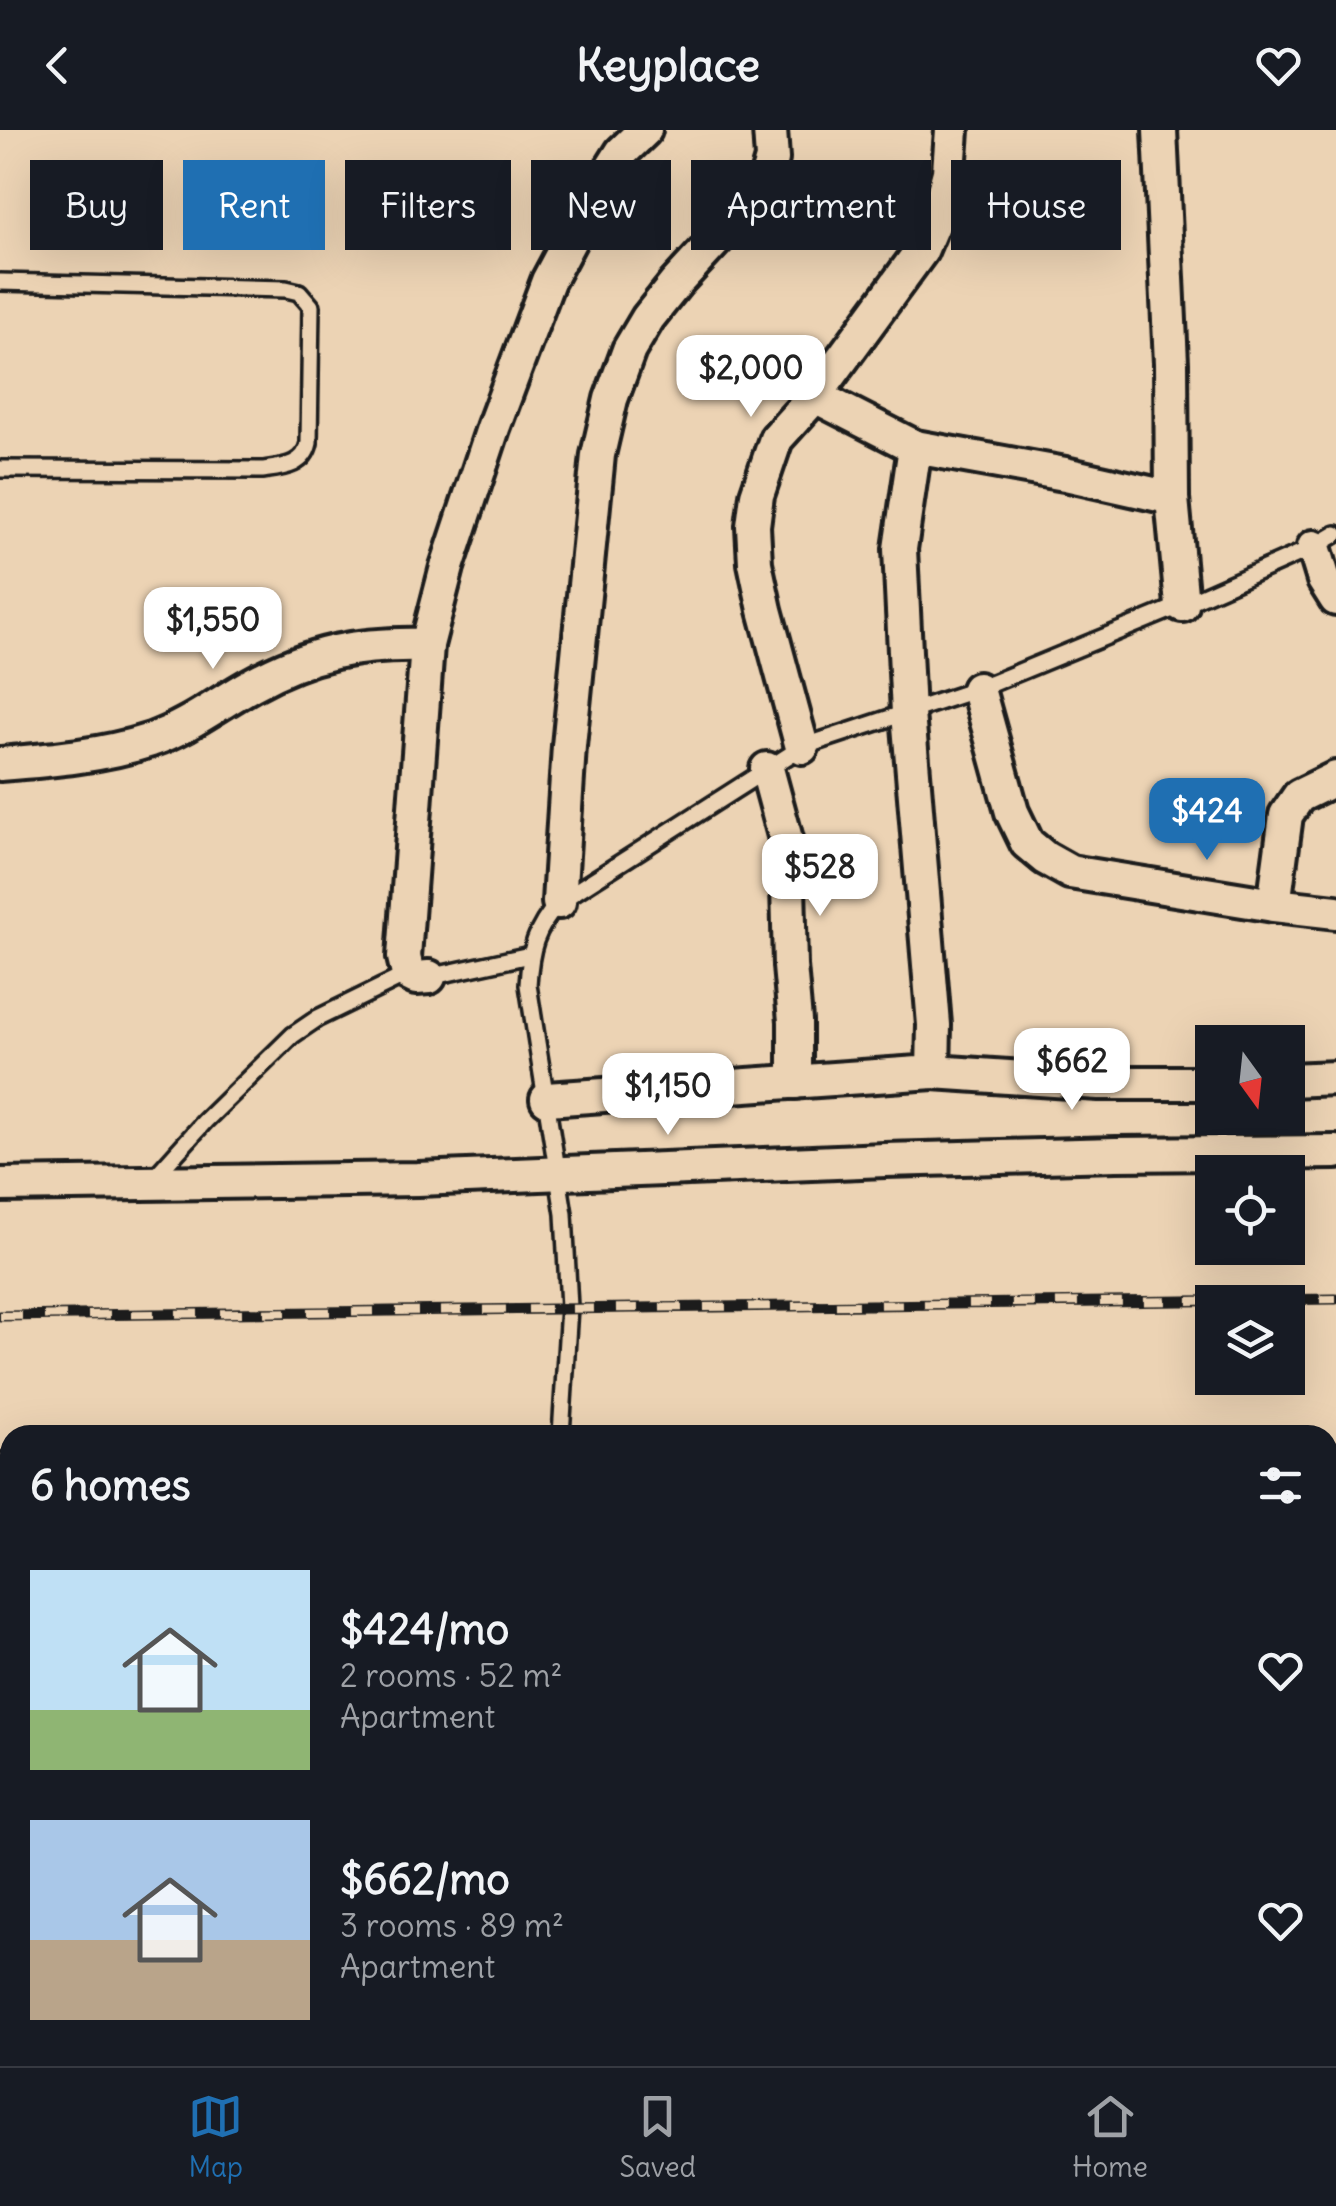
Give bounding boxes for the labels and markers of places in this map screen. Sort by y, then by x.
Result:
pin: $2,000 [670,335,832,420]
pin: $1,550 [132,587,294,672]
pin: $424 [1148,778,1266,863]
pin: $528 [761,834,879,919]
pin: $662 [1013,1028,1131,1113]
pin: $1,150 [587,1053,749,1138]

